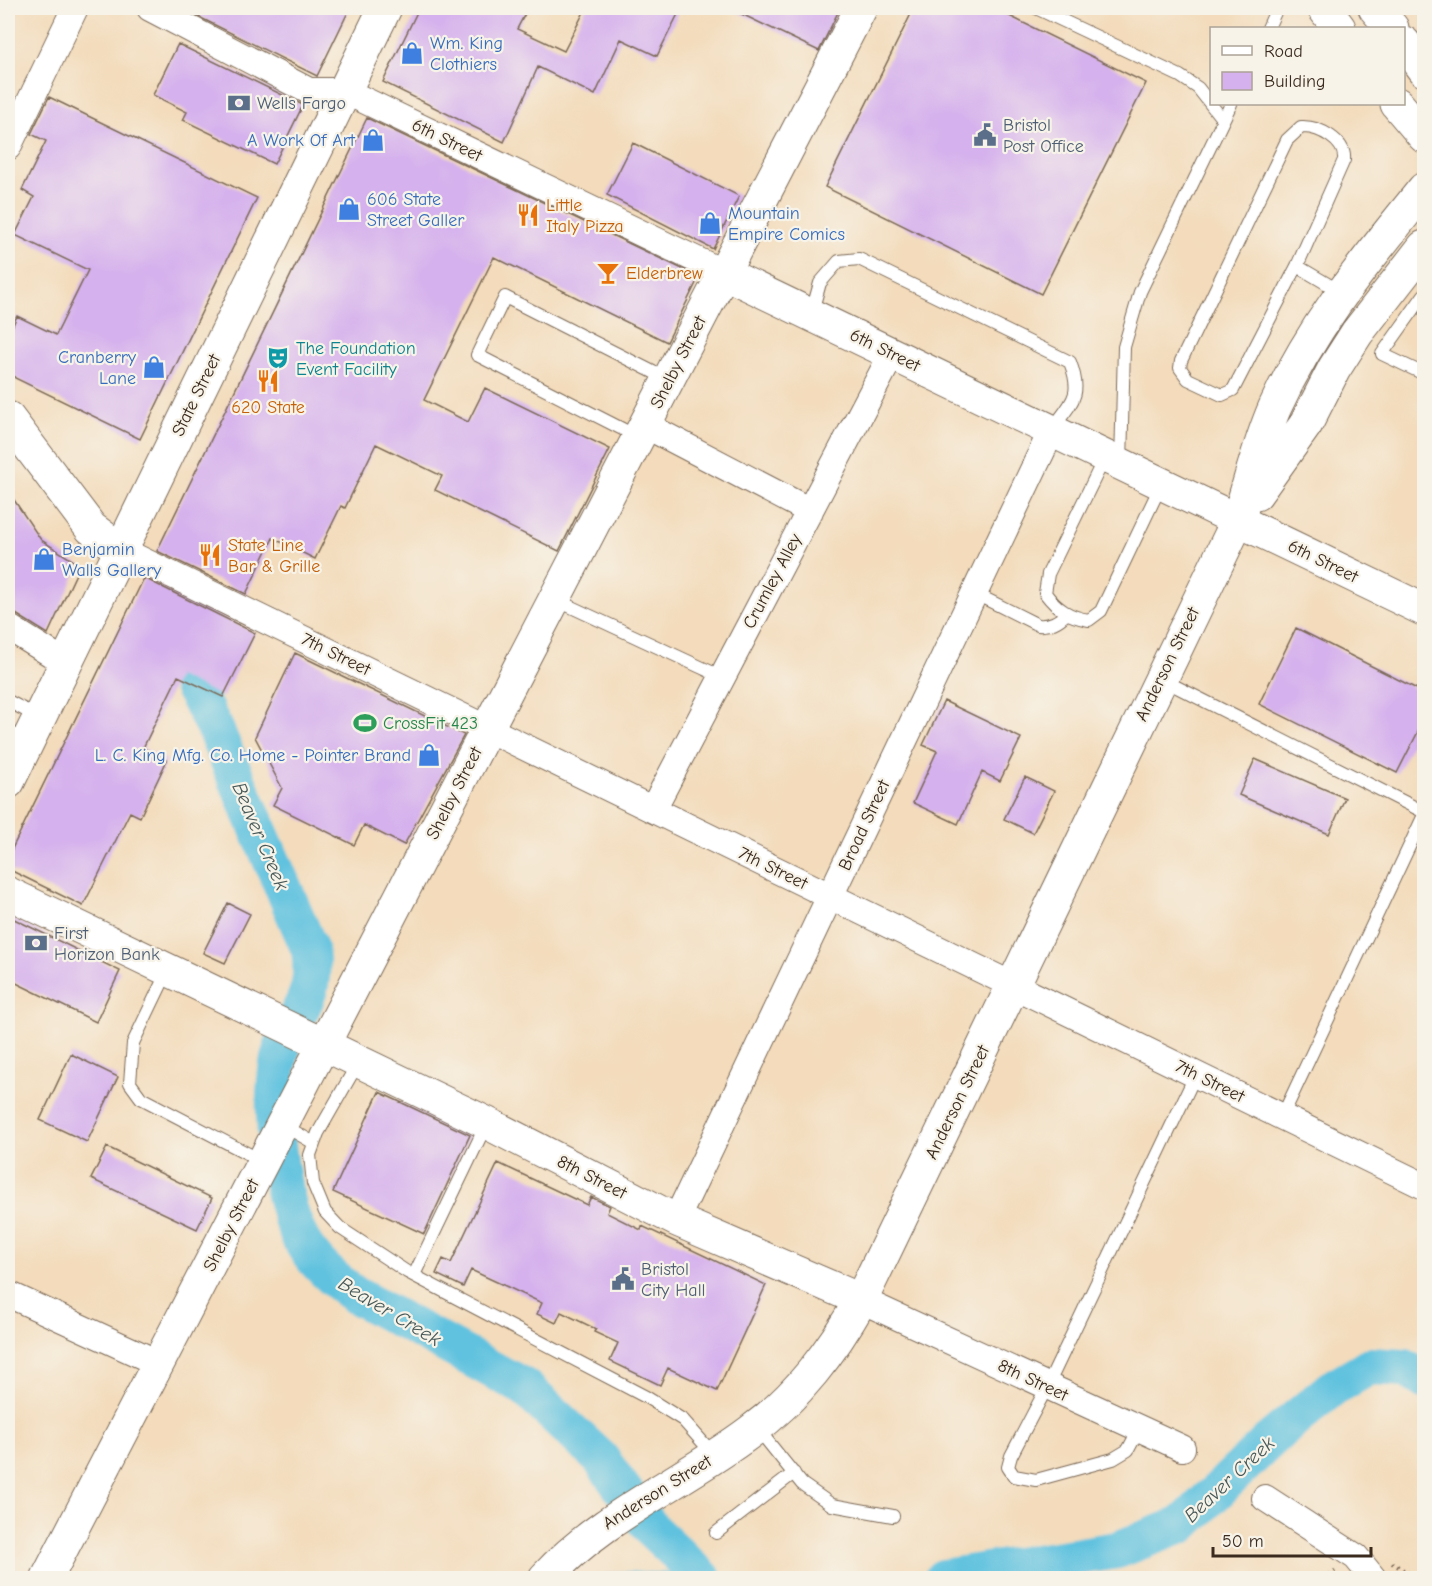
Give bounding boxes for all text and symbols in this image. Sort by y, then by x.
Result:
legend [1210,27,1405,105]
place label: Wm. King Clothiers [430,33,503,75]
shop icon: Wm. King Clothiers [399,40,425,66]
text: Road [1264,41,1303,62]
text: Building [1264,71,1326,92]
bank icon: Wells Fargo [226,90,252,116]
place label: Wells Fargo [257,93,346,114]
street label: 6th Street [408,114,486,167]
place label: Bristol Post Office [1003,115,1084,157]
public building icon: Bristol Post Office [972,122,998,148]
shop icon: A Work Of Art [360,127,386,153]
place label: A Work Of Art [247,130,356,151]
place label: 606 State Street Galler [367,189,465,231]
place label: Little Italy Pizza [546,195,624,237]
shop icon: 606 State Street Galler [336,196,362,222]
restaurant icon: Little Italy Pizza [515,202,541,228]
place label: Mountain Empire Comics [728,203,845,245]
shop icon: Mountain Empire Comics [697,210,723,236]
bar icon: Elderbrew [595,260,621,286]
place label: Elderbrew [626,263,703,284]
street label: Shelby Street [646,312,711,412]
street label: 6th Street [846,324,924,377]
place label: The Foundation Event Facility [296,338,416,380]
theatre icon: The Foundation Event Facility [265,345,291,371]
place label: Cranberry Lane [58,347,137,389]
street label: State Street [168,350,226,440]
shop icon: Cranberry Lane [141,354,167,380]
restaurant icon: 620 State [255,368,281,394]
place label: 620 State [231,397,305,418]
street label: Crumley Alley [739,529,807,632]
place label: State Line Bar & Grille [228,535,320,577]
street label: 6th Street [1284,535,1362,588]
place label: Benjamin Walls Gallery [62,539,162,581]
restaurant icon: State Line Bar & Grille [197,542,223,568]
shop icon: Benjamin Walls Gallery [31,546,57,572]
street label: Anderson Street [1131,603,1204,725]
street label: 7th Street [298,629,375,681]
sports icon: CrossFit 423 [352,710,378,736]
place label: CrossFit 423 [383,713,478,734]
shop icon: L. C. King Mfg. Co. Home - Pointer Brand [416,742,442,768]
street label: Shelby Street [422,743,487,843]
place label: L. C. King Mfg. Co. Home - Pointer Brand [95,745,411,766]
street label: Broad Street [834,776,895,874]
water label: Beaver Creek [227,779,294,894]
street label: 7th Street [735,843,812,895]
place label: First Horizon Bank [54,923,160,965]
bank icon: First Horizon Bank [23,930,49,956]
street label: Anderson Street [921,1041,994,1163]
street label: 7th Street [1172,1056,1249,1108]
street label: 8th Street [554,1151,631,1204]
street label: Shelby Street [199,1175,264,1275]
place label: Bristol City Hall [641,1259,706,1301]
public building icon: Bristol City Hall [610,1266,636,1292]
water label: Beaver Creek [334,1272,445,1351]
street label: 8th Street [994,1355,1072,1406]
water label: Beaver Creek [1179,1431,1280,1527]
street label: Anderson Street [599,1450,716,1534]
scale bar [1213,1520,1370,1558]
text: 50 m [1222,1531,1264,1552]

